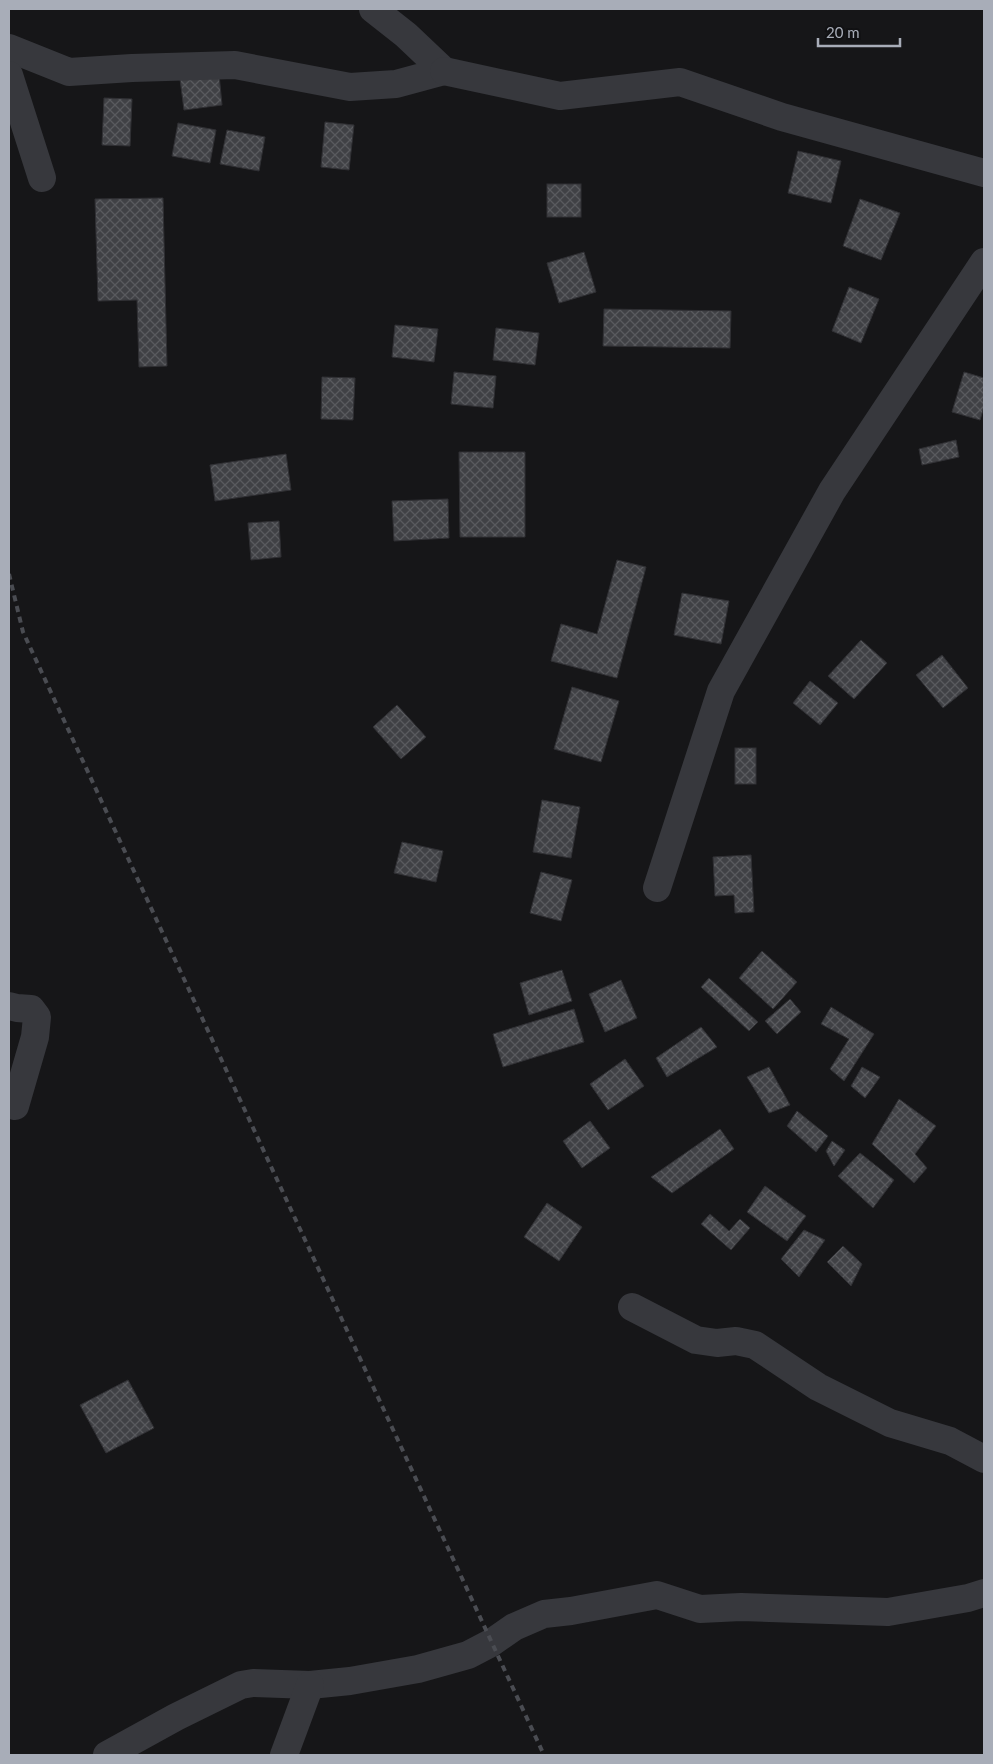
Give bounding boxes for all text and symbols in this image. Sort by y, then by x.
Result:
scale bar [818,15,900,47]
text: 20 m [826,23,860,41]

